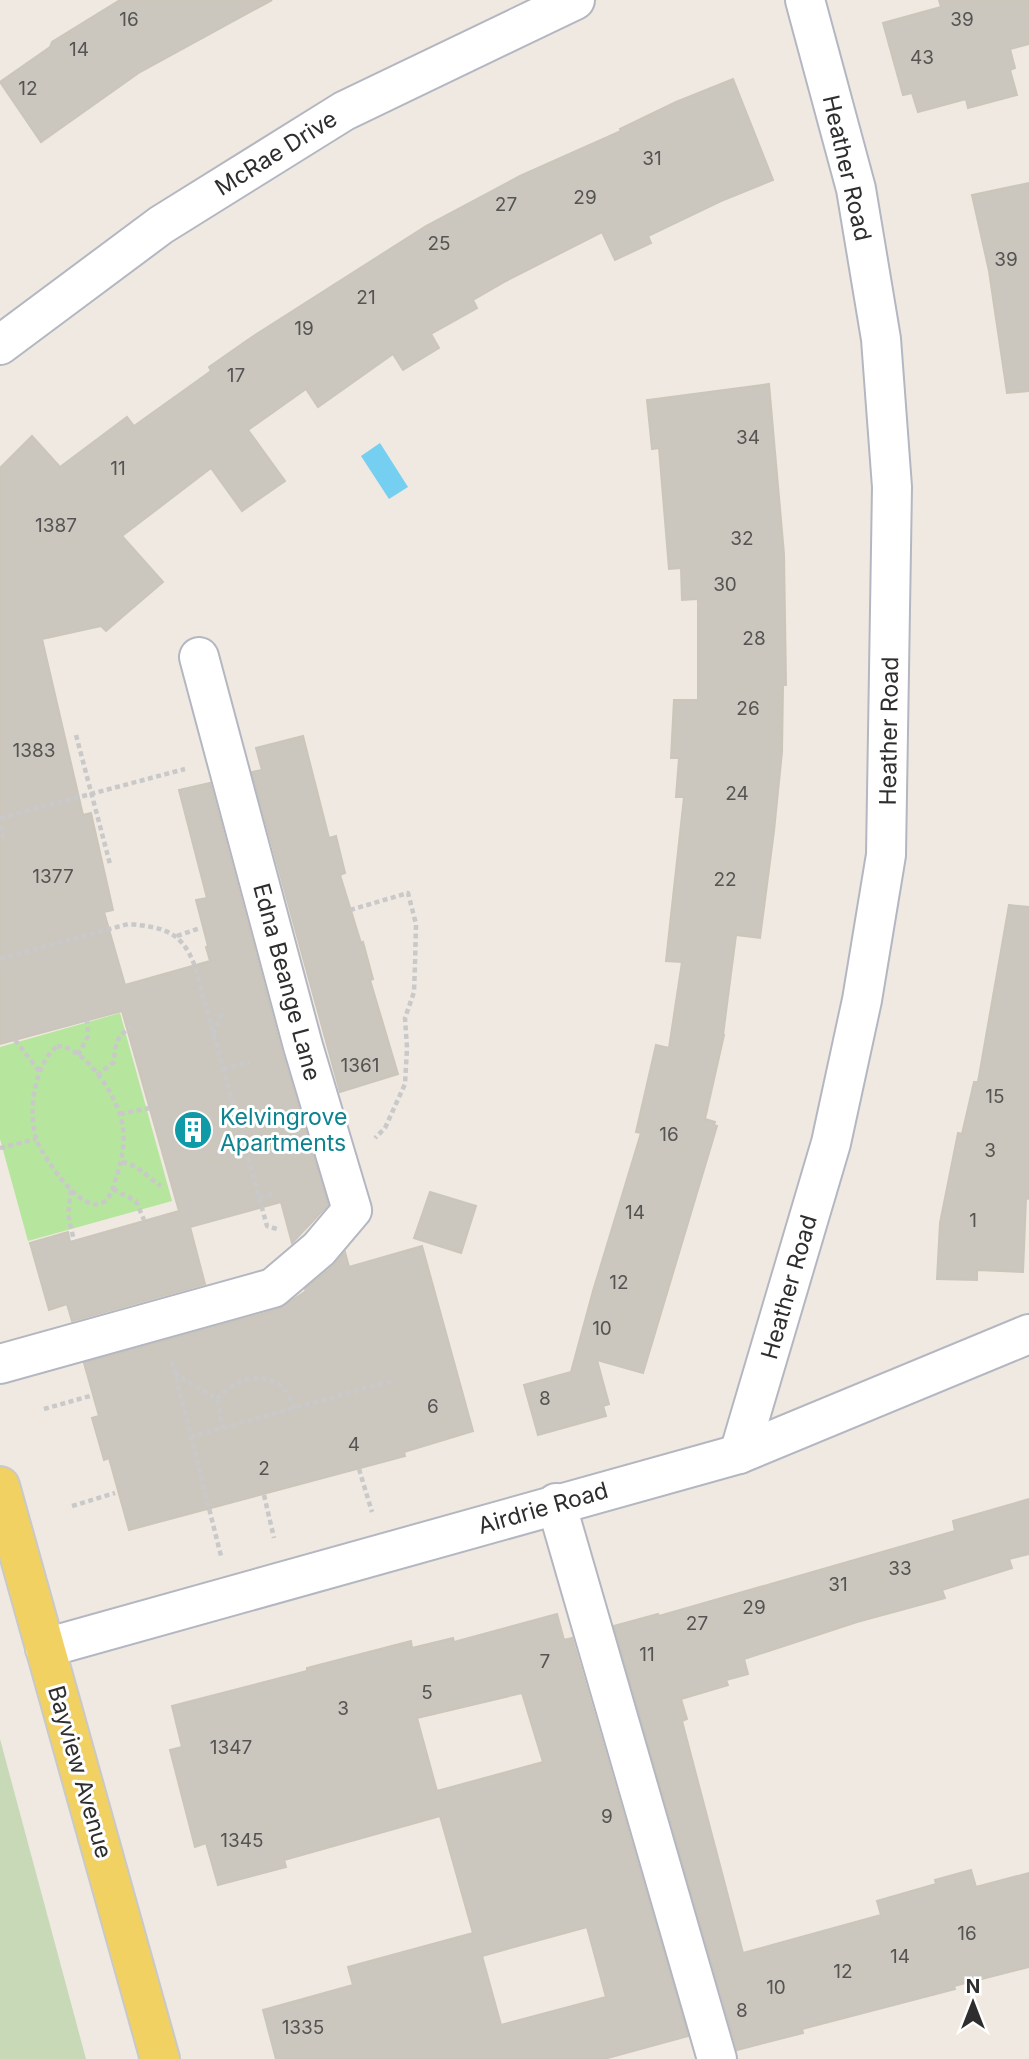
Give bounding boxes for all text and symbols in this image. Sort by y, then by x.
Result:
house number: 16 [119,8,139,31]
house number: 39 [950,8,974,31]
house number: 14 [69,38,89,61]
house number: 43 [910,46,934,69]
house number: 12 [18,77,38,100]
street label: Heather Road [817,92,877,244]
street label: McRae Drive [210,104,342,202]
house number: 31 [642,147,662,170]
house number: 29 [573,186,597,209]
house number: 27 [495,193,517,216]
house number: 25 [427,232,451,255]
house number: 39 [994,248,1018,271]
house number: 21 [356,286,376,309]
house number: 19 [294,317,314,340]
house number: 17 [227,364,245,387]
house number: 34 [736,426,760,449]
house number: 11 [110,457,126,480]
house number: 1387 [35,514,77,537]
house number: 32 [730,527,754,550]
house number: 30 [713,573,737,596]
house number: 28 [742,627,766,650]
street label: Heather Road [874,656,904,806]
house number: 26 [736,697,760,720]
house number: 1383 [13,739,55,762]
house number: 24 [725,782,749,805]
house number: 1377 [32,865,74,888]
house number: 22 [713,868,737,891]
street label: Edna Beange Lane [247,880,327,1084]
house number: 1361 [341,1054,379,1077]
house number: 15 [985,1085,1005,1108]
place label: Kelvingrove Apartments [220,1103,347,1157]
building icon: Kelvingrove Apartments [172,1109,214,1151]
house number: 16 [659,1123,679,1146]
house number: 3 [984,1139,996,1162]
house number: 14 [625,1201,645,1224]
house number: 1 [969,1209,977,1232]
street label: Heather Road [755,1212,823,1362]
house number: 12 [609,1271,629,1294]
house number: 10 [592,1317,612,1340]
house number: 8 [539,1387,551,1410]
house number: 6 [427,1395,439,1418]
house number: 4 [348,1433,360,1456]
house number: 2 [258,1457,270,1480]
street label: Airdrie Road [475,1476,611,1540]
house number: 33 [888,1557,912,1580]
house number: 31 [828,1573,848,1596]
house number: 29 [742,1596,766,1619]
house number: 27 [686,1612,708,1635]
house number: 11 [639,1643,655,1666]
house number: 7 [540,1650,550,1673]
house number: 5 [421,1681,433,1704]
street label: Bayview Avenue [42,1683,118,1861]
house number: 3 [337,1697,349,1720]
house number: 1347 [210,1736,252,1759]
house number: 9 [601,1805,613,1828]
house number: 1345 [220,1829,264,1852]
house number: 16 [957,1922,977,1945]
house number: 14 [890,1945,910,1968]
house number: 12 [833,1960,853,1983]
north arrow [938,1968,1008,2038]
text: N [966,1975,980,1998]
house number: 10 [766,1976,786,1999]
house number: 8 [736,1999,748,2022]
house number: 1335 [282,2016,324,2039]

